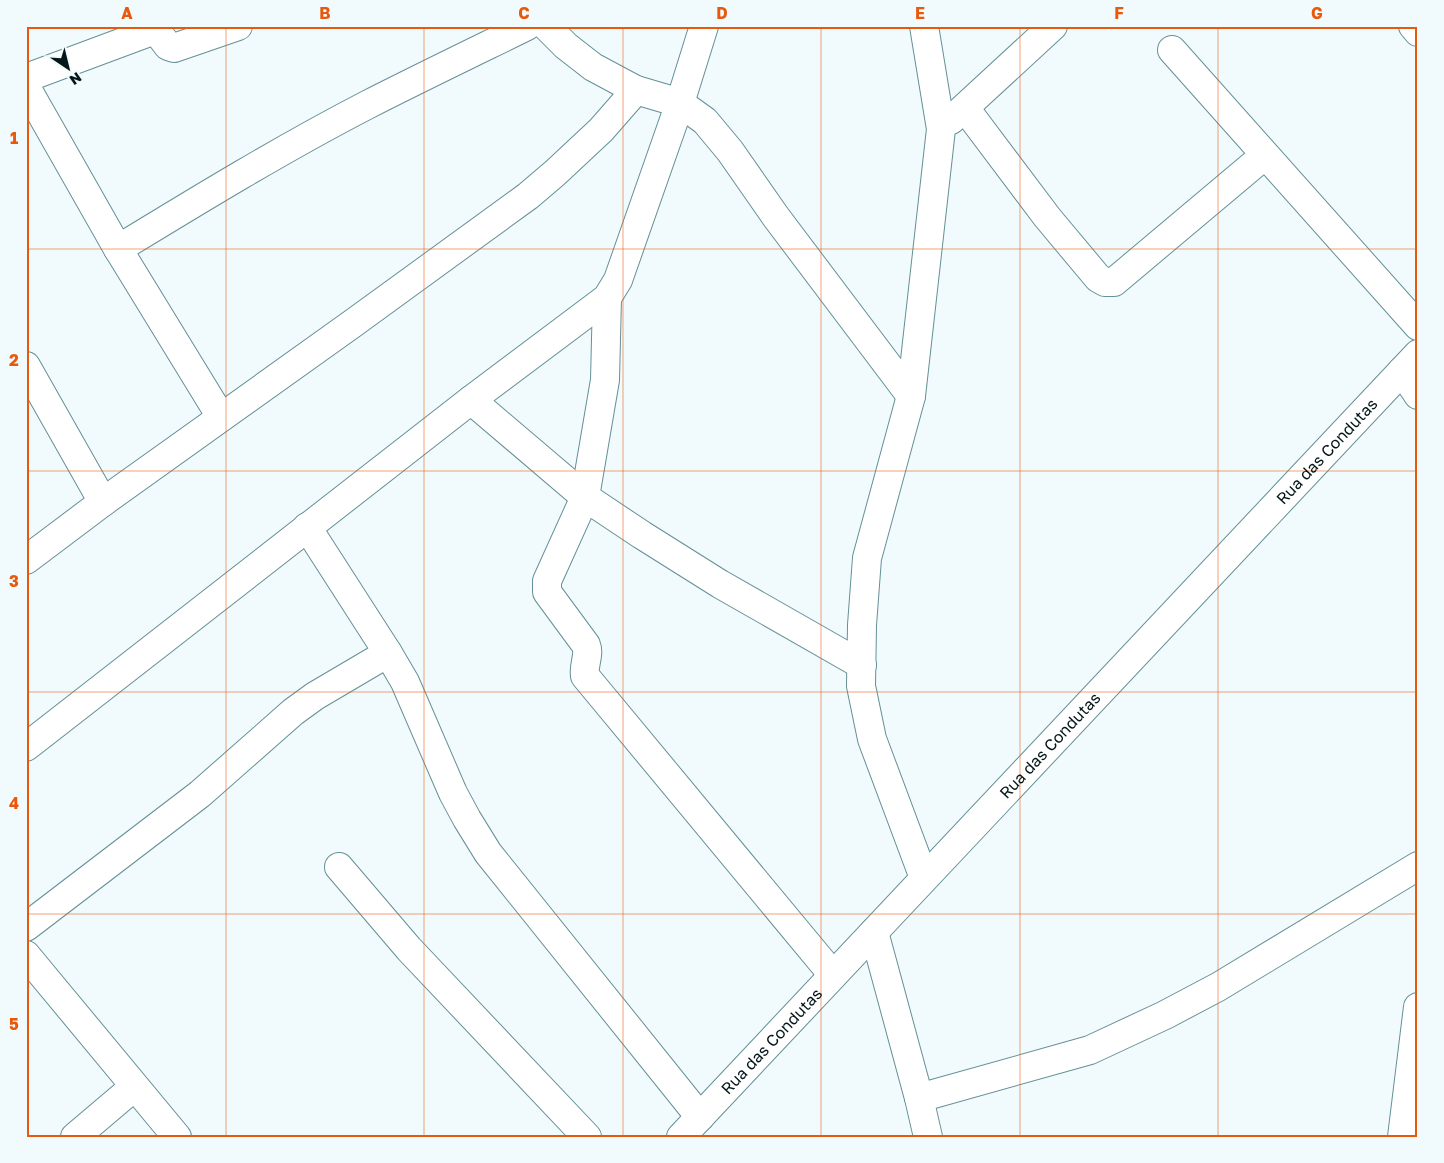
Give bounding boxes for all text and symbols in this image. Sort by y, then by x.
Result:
text: A [121,3,133,23]
text: B [319,3,331,23]
text: C [518,3,530,23]
text: D [716,3,728,23]
text: E [915,3,925,23]
text: F [1114,3,1124,23]
text: G [1311,3,1323,23]
north arrow [42,42,92,92]
text: N [67,69,85,89]
text: 1 [10,128,18,148]
text: 2 [9,350,19,370]
street label: Rua das Condutas [1272,394,1381,508]
text: 3 [9,571,19,591]
street label: Rua das Condutas [995,688,1104,803]
text: 4 [9,793,19,813]
street label: Rua das Condutas [717,984,826,1098]
text: 5 [9,1014,19,1034]

